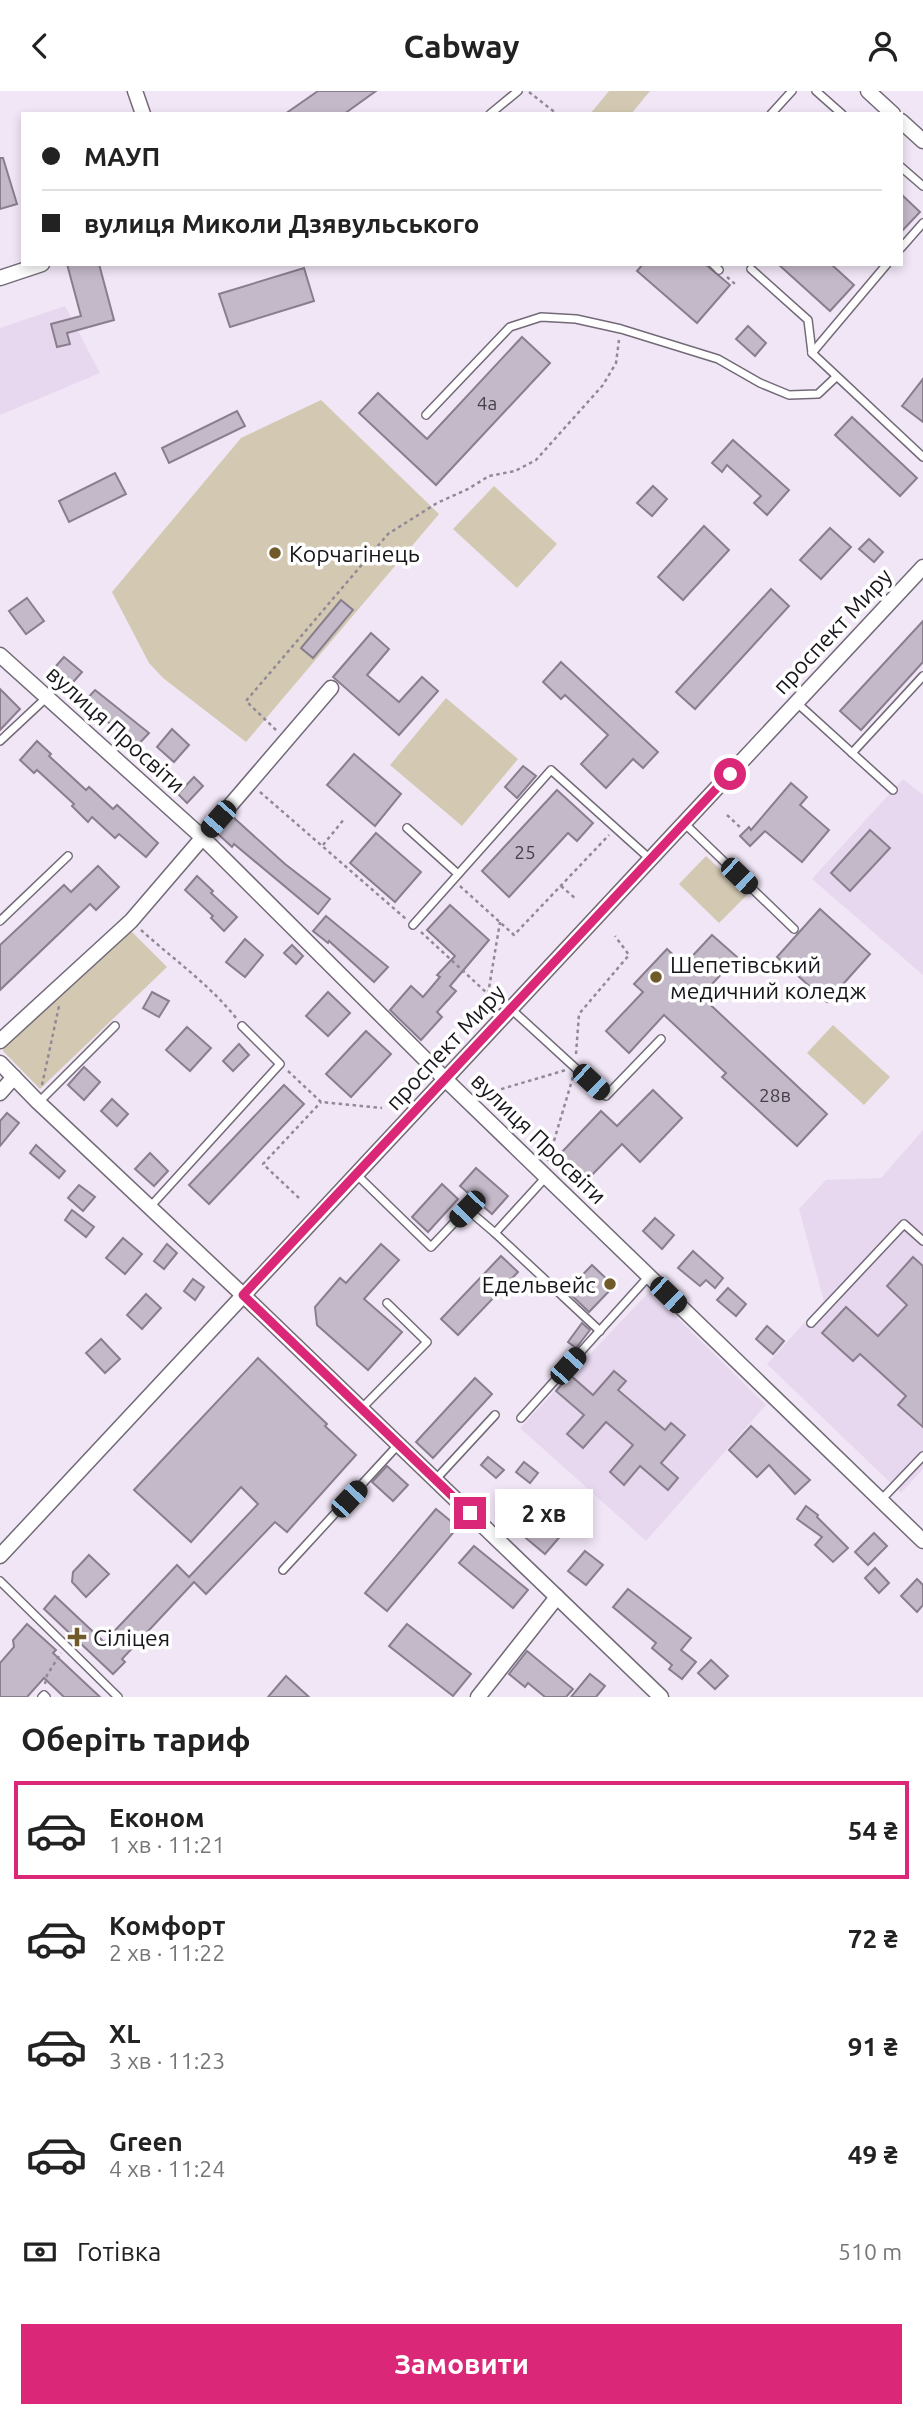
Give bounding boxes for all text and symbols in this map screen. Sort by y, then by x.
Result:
icon: back [21,27,59,65]
icon: person [864,27,902,65]
text: Cabway [404,28,519,64]
text: МАУП [84,142,160,171]
text: вулиця Миколи Дзявульського [84,209,480,238]
house number: 4а [477,392,497,414]
place label: Корчагінець [289,541,420,566]
marker: Корчагінець [267,545,283,561]
street label: проспект Миру [768,563,896,699]
street label: вулиця Просвіти [42,660,190,798]
route start [714,758,746,790]
car [197,796,240,842]
house number: 25 [514,841,536,863]
car [717,854,762,898]
place label: Шепетівський медичний коледж [670,952,866,1003]
marker: Шепетівський медичний коледж [648,969,664,985]
street label: проспект Миру [381,979,509,1115]
car [569,1060,614,1104]
street label: вулиця Просвіти [467,1068,611,1208]
house number: 28в [759,1084,791,1106]
car [445,1187,490,1231]
place label: Едельвейс [482,1272,596,1297]
car [646,1273,691,1317]
marker: Едельвейс [602,1276,618,1292]
car [547,1343,590,1389]
car [327,1476,372,1522]
callout: 2 хв [494,1489,592,1537]
route end [454,1497,486,1529]
text: 2 хв [522,1501,566,1526]
place label: Сіліцея [93,1625,170,1650]
marker: Сіліцея [67,1627,87,1647]
text: Оберіть тариф [21,1721,251,1757]
icon: car [25,1799,88,1862]
text: Економ [109,1803,205,1832]
text: 54 ₴ [848,1816,898,1845]
text: 1 хв · 11:21 [109,1832,225,1857]
icon: car [25,1907,88,1970]
text: Комфорт [109,1911,225,1940]
text: 72 ₴ [848,1924,898,1953]
text: 2 хв · 11:22 [109,1940,225,1965]
icon: car [25,2015,88,2078]
text: XL [109,2019,140,2048]
text: 91 ₴ [848,2032,898,2061]
text: 3 хв · 11:23 [109,2048,225,2073]
icon: car [25,2123,88,2186]
text: Green [109,2127,183,2156]
text: 49 ₴ [848,2140,898,2169]
text: 4 хв · 11:24 [109,2156,225,2181]
icon: cash [21,2233,59,2271]
text: Готівка [77,2237,161,2266]
text: 510 m [838,2239,902,2264]
button: Замовити [21,2324,902,2404]

